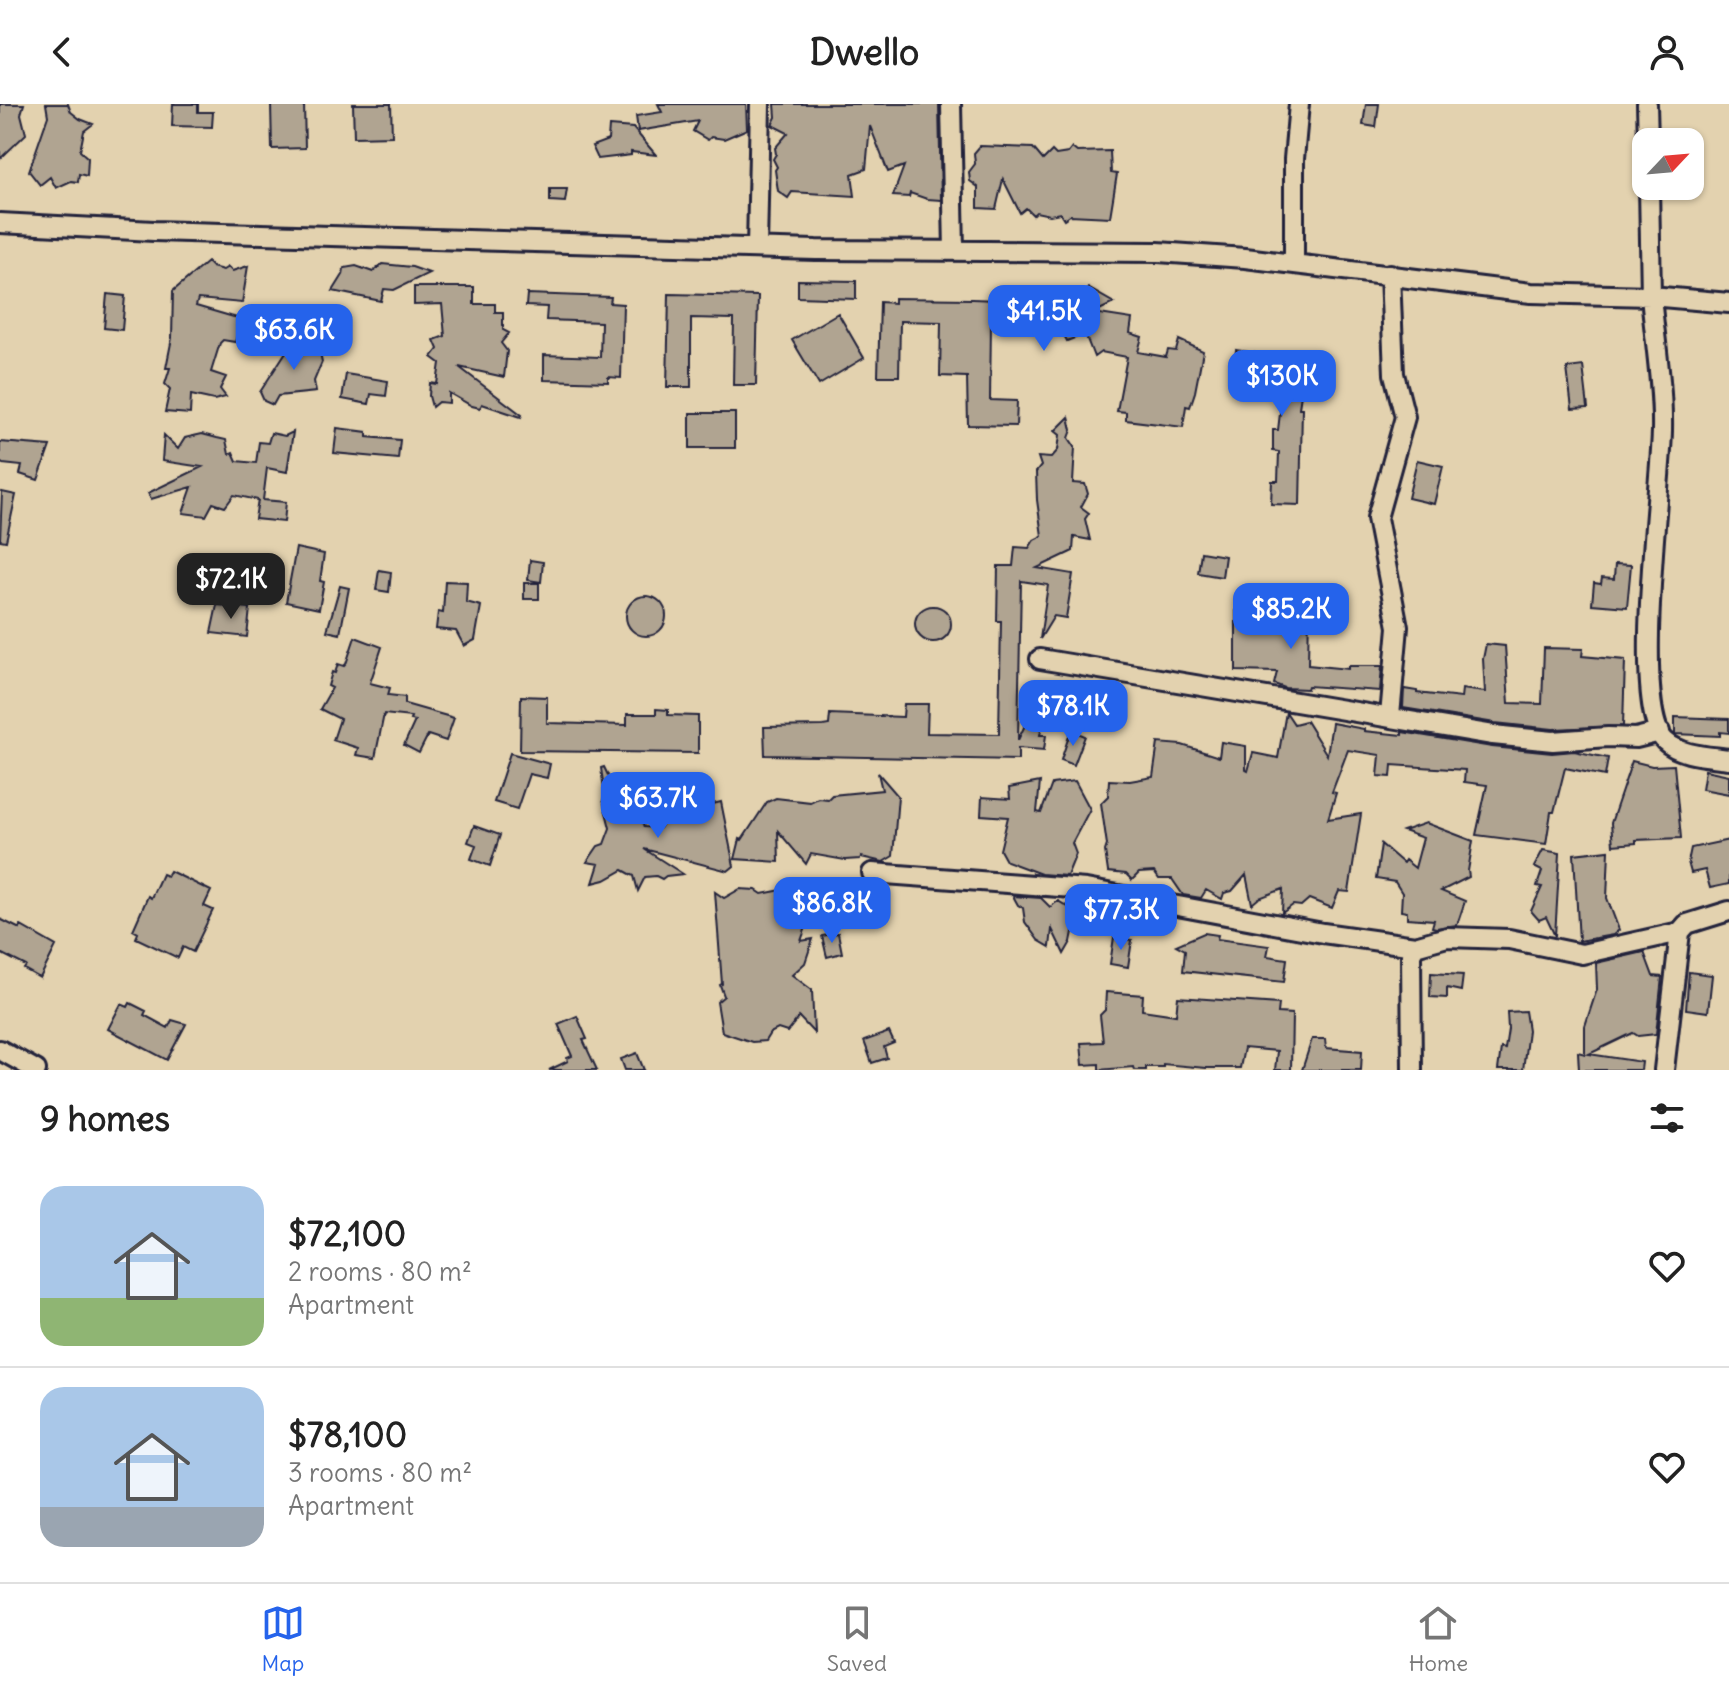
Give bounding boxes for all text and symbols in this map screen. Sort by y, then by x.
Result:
icon: back [40,30,84,74]
text: Dwello [810,30,919,75]
icon: person [1645,30,1689,74]
north arrow [1632,128,1704,200]
map controls [1632,128,1704,200]
pin: $41.5K [979,285,1109,353]
text: $41.5K [1006,294,1082,327]
pin: $63.6K [229,304,359,372]
text: $63.6K [254,313,334,346]
pin: $130K [1226,350,1338,418]
text: $130K [1246,359,1318,392]
pin: $72.1K [166,553,296,621]
text: $72.1K [195,562,267,595]
pin: $85.2K [1226,583,1356,651]
text: $85.2K [1251,592,1331,625]
pin: $78.1K [1008,680,1138,748]
text: $78.1K [1037,689,1109,722]
pin: $63.7K [593,772,723,840]
text: $63.7K [619,781,697,814]
pin: $86.8K [767,877,897,945]
pin: $77.3K [1056,884,1186,952]
text: $86.8K [792,886,872,919]
text: $77.3K [1083,893,1159,926]
icon: filters [1645,1096,1689,1140]
text: 9 homes [40,1097,170,1140]
text: $72,100 [288,1212,406,1255]
icon: home [104,1218,200,1314]
icon: heart [1645,1244,1689,1288]
text: 2 rooms · 80 m² [288,1255,472,1288]
text: Apartment [288,1288,414,1321]
text: $78,100 [288,1413,407,1456]
icon: home [104,1419,200,1515]
icon: heart [1645,1445,1689,1489]
text: 3 rooms · 80 m² [288,1456,472,1489]
text: Apartment [288,1489,414,1522]
tab: Map [261,1601,305,1677]
tab: Saved [827,1601,887,1677]
tab: Home [1409,1601,1468,1677]

